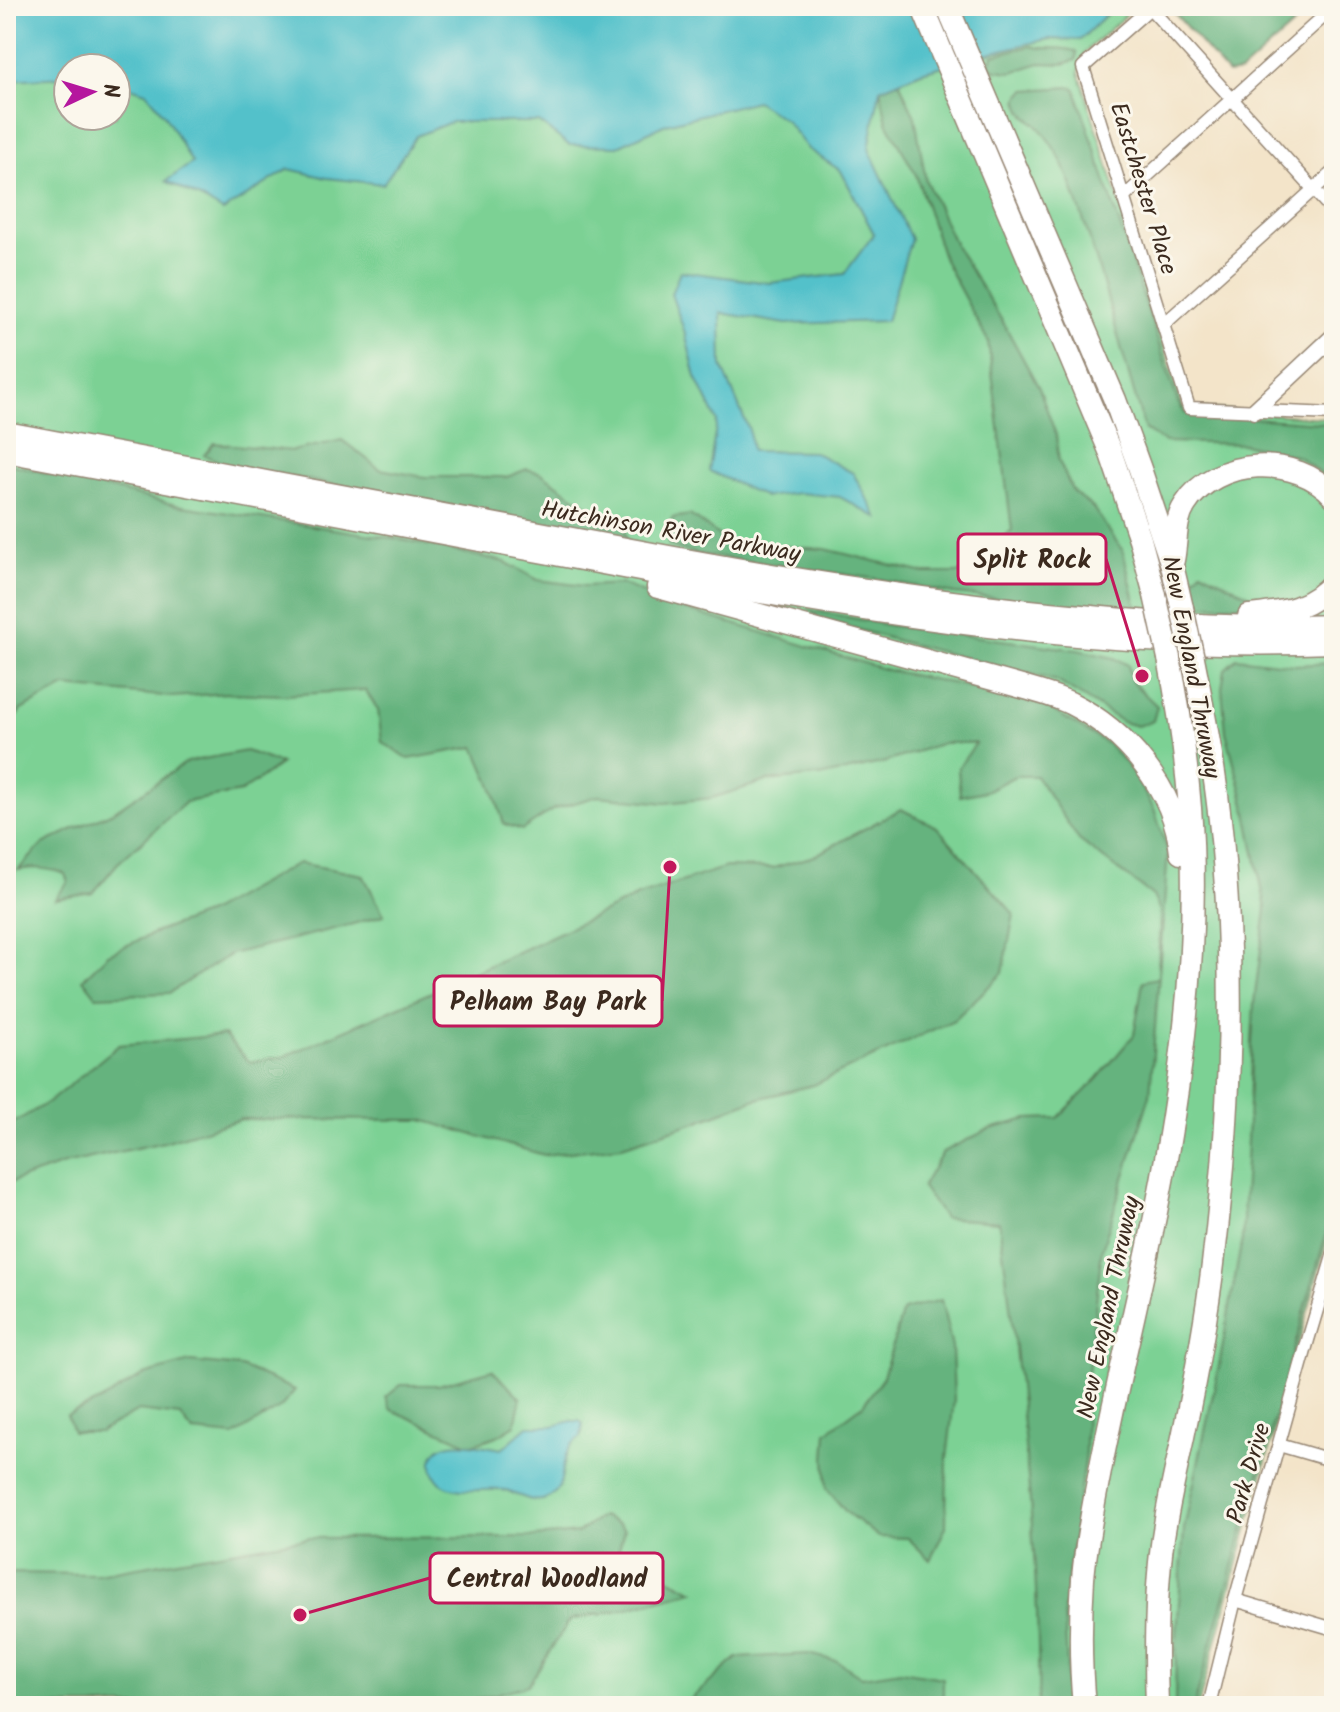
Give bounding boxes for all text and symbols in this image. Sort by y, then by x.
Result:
north arrow [52,52,132,132]
text: N [92,83,127,99]
street label: Eastchester Place [1098,97,1187,280]
street label: Hutchinson River Parkway [538,490,804,575]
callout: Split Rock [958,534,1106,584]
text: Split Rock [974,540,1092,582]
street label: New England Thruway [1150,552,1231,783]
callout: Pelham Bay Park [434,976,662,1026]
text: Pelham Bay Park [450,982,647,1024]
street label: New England Thruway [1067,1192,1152,1422]
street label: Park Drive [1216,1418,1282,1528]
callout: Central Woodland [430,1553,663,1603]
text: Central Woodland [446,1559,649,1601]

